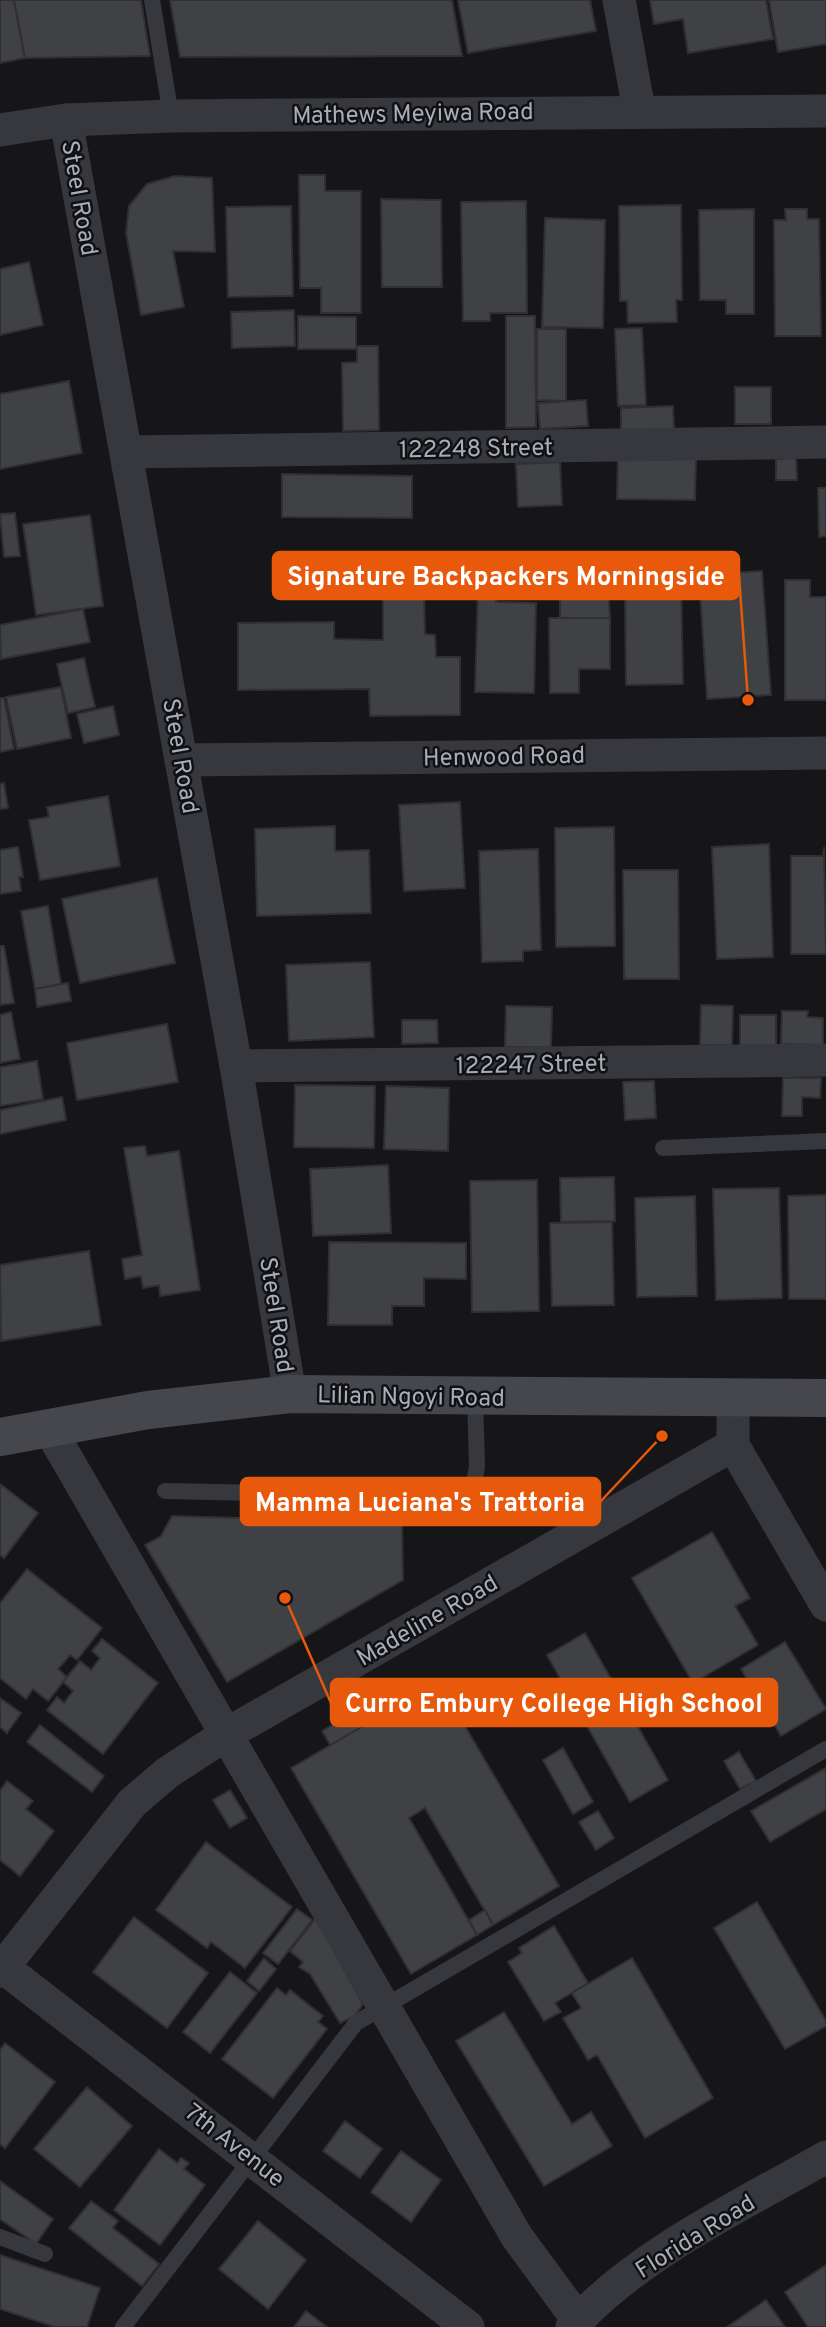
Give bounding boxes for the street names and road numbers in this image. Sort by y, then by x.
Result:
street label: Mathews Meyiwa Road [292,98,534,132]
street label: Steel Road [53,138,103,258]
street label: 122248 Street [399,434,553,466]
street label: Steel Road [154,696,204,816]
street label: Henwood Road [423,742,586,774]
street label: 122247 Street [455,1050,607,1082]
street label: Steel Road [251,1255,299,1375]
street label: Lilian Ngoyi Road [317,1381,505,1415]
street label: Madeline Road [352,1569,504,1674]
street label: 7th Avenue [178,2098,290,2195]
street label: Florida Road [631,2189,762,2286]

